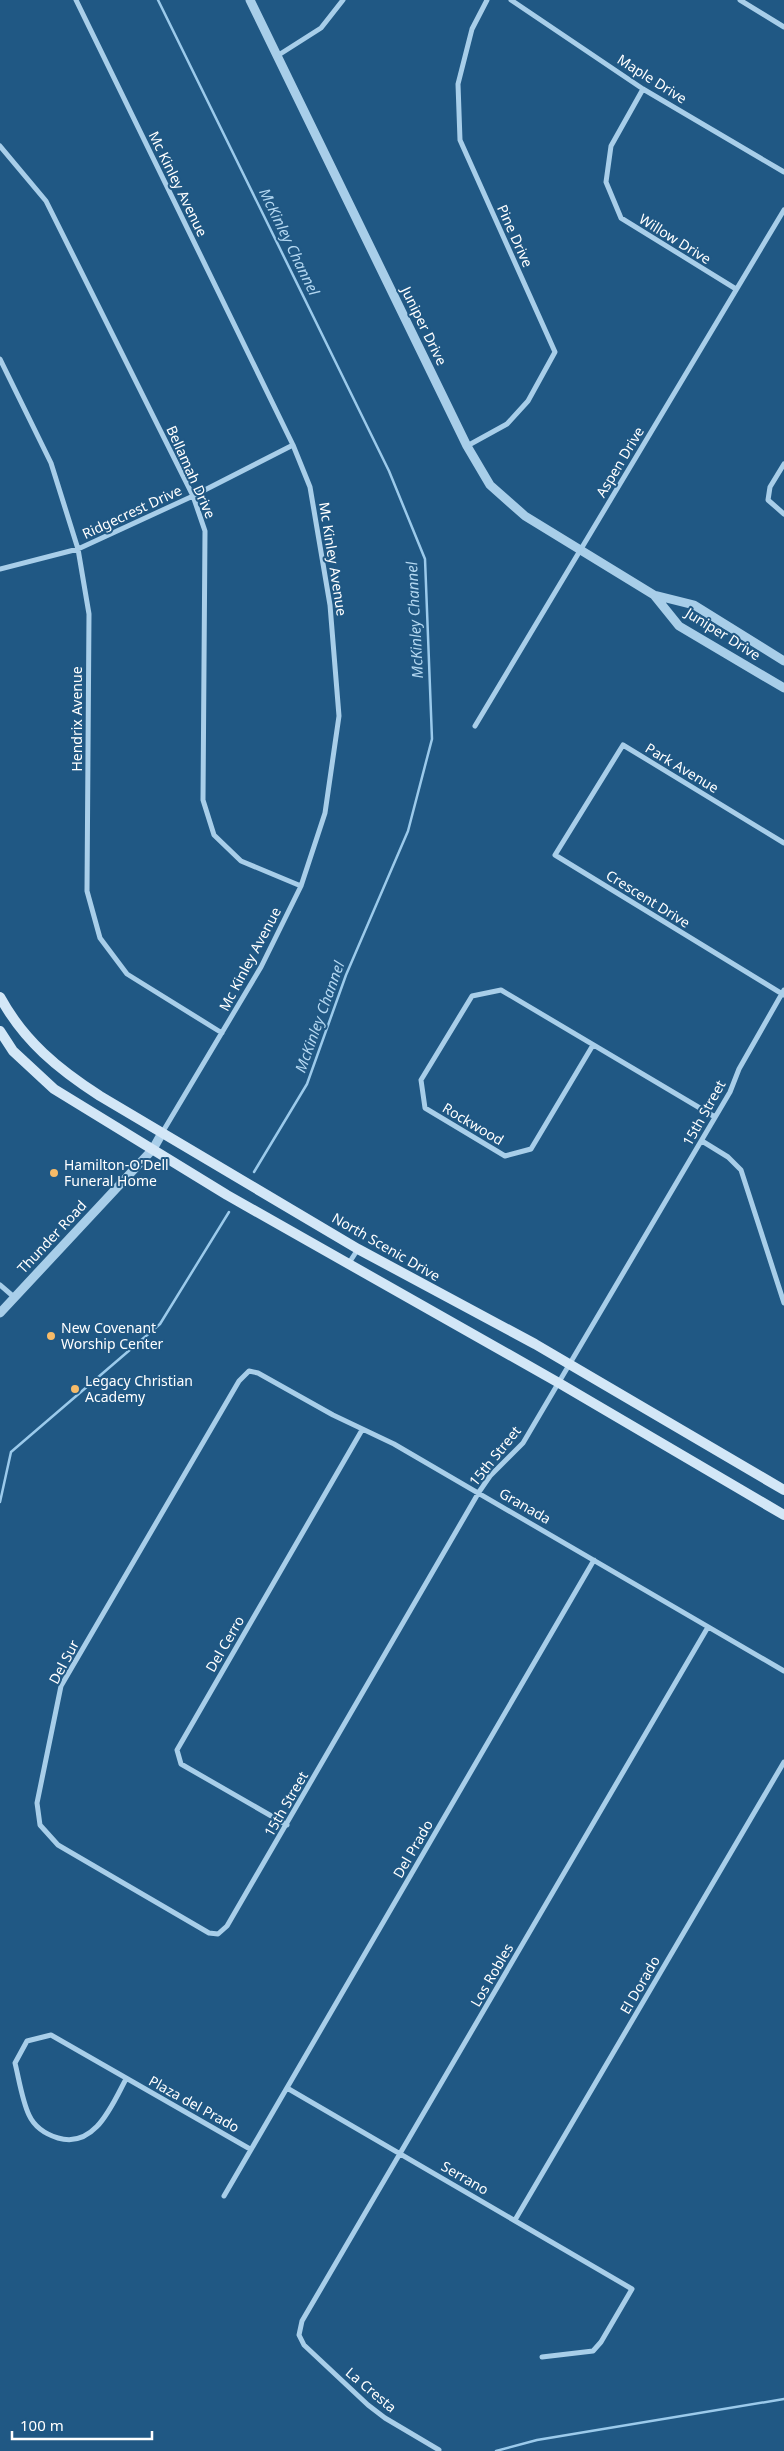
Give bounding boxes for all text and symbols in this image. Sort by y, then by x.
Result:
street label: Maple Drive [614,50,691,108]
street label: Mc Kinley Avenue [145,128,212,240]
water label: McKinley Channel [255,185,325,300]
street label: Pine Drive [493,201,538,270]
street label: Willow Drive [636,209,715,268]
street label: Juniper Drive [396,281,452,368]
street label: Bellamah Drive [162,422,220,521]
street label: Aspen Drive [591,423,648,501]
street label: Ridgecrest Drive [79,480,185,543]
street label: Mc Kinley Avenue [315,501,352,617]
water label: McKinley Channel [401,560,427,679]
street label: Juniper Drive [680,602,765,664]
street label: Hendrix Avenue [67,666,86,772]
street label: Park Avenue [642,738,723,797]
street label: Crescent Drive [603,865,694,932]
street label: Mc Kinley Avenue [214,903,285,1014]
water label: McKinley Channel [290,957,349,1075]
street label: 15th Street [678,1076,729,1149]
street label: Rockwood [439,1098,507,1149]
place label: Hamilton-O'Dell Funeral Home [64,1155,169,1190]
marker: Hamilton-O'Dell Funeral Home [48,1167,60,1179]
street label: Thunder Road [13,1196,90,1277]
street label: North Scenic Drive [329,1208,444,1285]
place label: New Covenant Worship Center [61,1318,164,1353]
marker: New Covenant Worship Center [45,1330,57,1342]
place label: Legacy Christian Academy [85,1371,193,1406]
marker: Legacy Christian Academy [69,1383,81,1395]
street label: 15th Street [464,1422,525,1490]
street label: Granada [496,1483,554,1528]
street label: Del Cerro [201,1612,248,1675]
street label: Del Sur [44,1636,83,1687]
street label: 15th Street [259,1768,312,1840]
street label: Del Prado [388,1816,437,1881]
street label: Los Robles [466,1939,517,2010]
street label: El Dorado [615,1952,664,2017]
street label: Plaza del Prado [146,2071,243,2136]
street label: Serrano [438,2156,492,2199]
street label: La Cresta [342,2363,401,2416]
scale bar [12,2408,152,2440]
text: 100 m [20,2415,64,2435]

